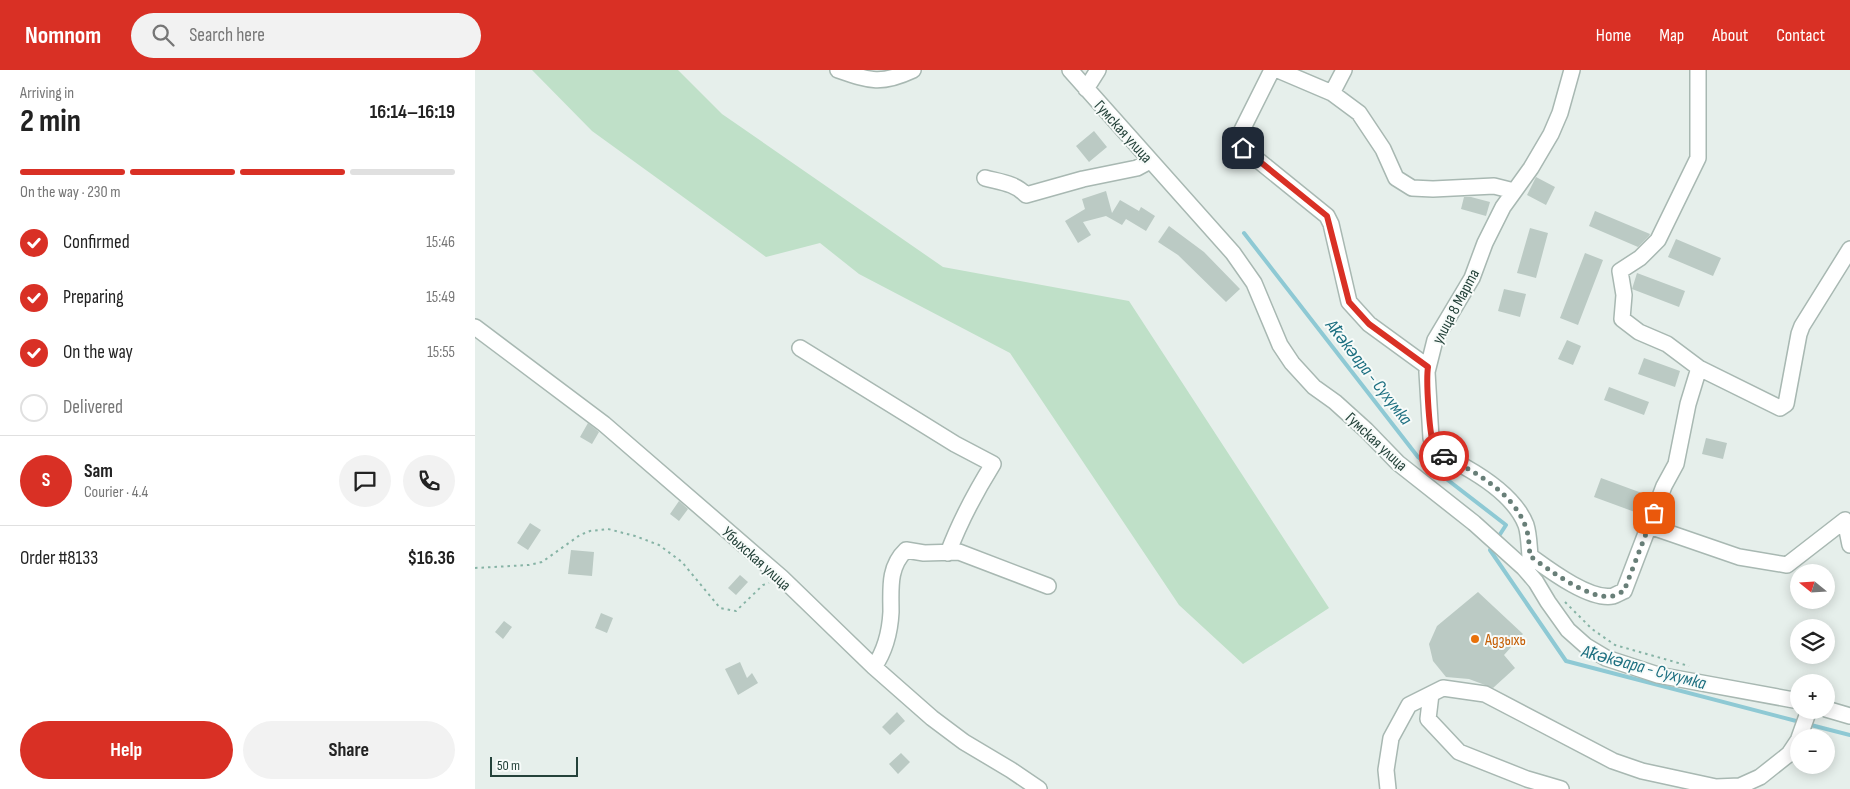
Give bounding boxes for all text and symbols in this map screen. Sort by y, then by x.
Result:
search box [131,13,481,58]
text: Nomnom [25,21,101,50]
icon: search [149,21,177,49]
text: Search here [189,24,265,47]
text: Home [1596,25,1631,46]
text: Map [1659,25,1684,46]
text: About [1712,25,1748,46]
text: Contact [1776,25,1825,46]
text: Arriving in [20,84,74,103]
street label: Гумская улица [1090,97,1156,167]
text: 16:14–16:19 [370,101,455,124]
text: 2 min [20,102,81,141]
pin [1222,127,1264,169]
icon: home [1229,134,1257,162]
text: On the way · 230 m [20,183,120,202]
icon: check [20,229,48,257]
text: Confirmed [63,231,130,254]
text: 15:46 [426,233,455,252]
street label: улица 8 Марта [1429,266,1484,347]
icon: check [20,284,48,312]
text: Preparing [63,286,124,309]
text: 15:49 [426,288,455,307]
water label: Аҟәкәара - Сухумка [1320,315,1417,430]
icon: check [20,339,48,367]
text: On the way [63,341,133,364]
text: 15:55 [427,343,455,362]
text: Delivered [63,396,123,419]
street label: Гумская улица [1341,409,1411,475]
courier [1419,431,1469,481]
icon: car [1430,442,1458,470]
button: chat [339,455,391,507]
button: phone [403,455,455,507]
text: Sam [84,460,113,483]
text: S [42,469,50,492]
text: Courier · 4.4 [84,483,148,502]
pin [1633,492,1675,534]
icon: bag [1640,499,1668,527]
street label: Убыхская улица [718,523,794,595]
text: Order #8133 [20,547,98,570]
text: $16.36 [407,547,455,570]
north arrow [1790,564,1835,609]
map controls [1790,564,1835,774]
button: layers [1790,619,1835,664]
place label: Адзыхь [1484,631,1526,650]
marker: Адзыхь [1469,633,1481,645]
water label: Аҟәкәара - Сухумка [1578,641,1709,694]
button: + [1790,674,1835,719]
button: Help [20,721,233,779]
button: Share [243,721,455,779]
button: − [1790,729,1835,774]
scale bar [490,754,577,777]
text: 50 m [497,757,520,774]

